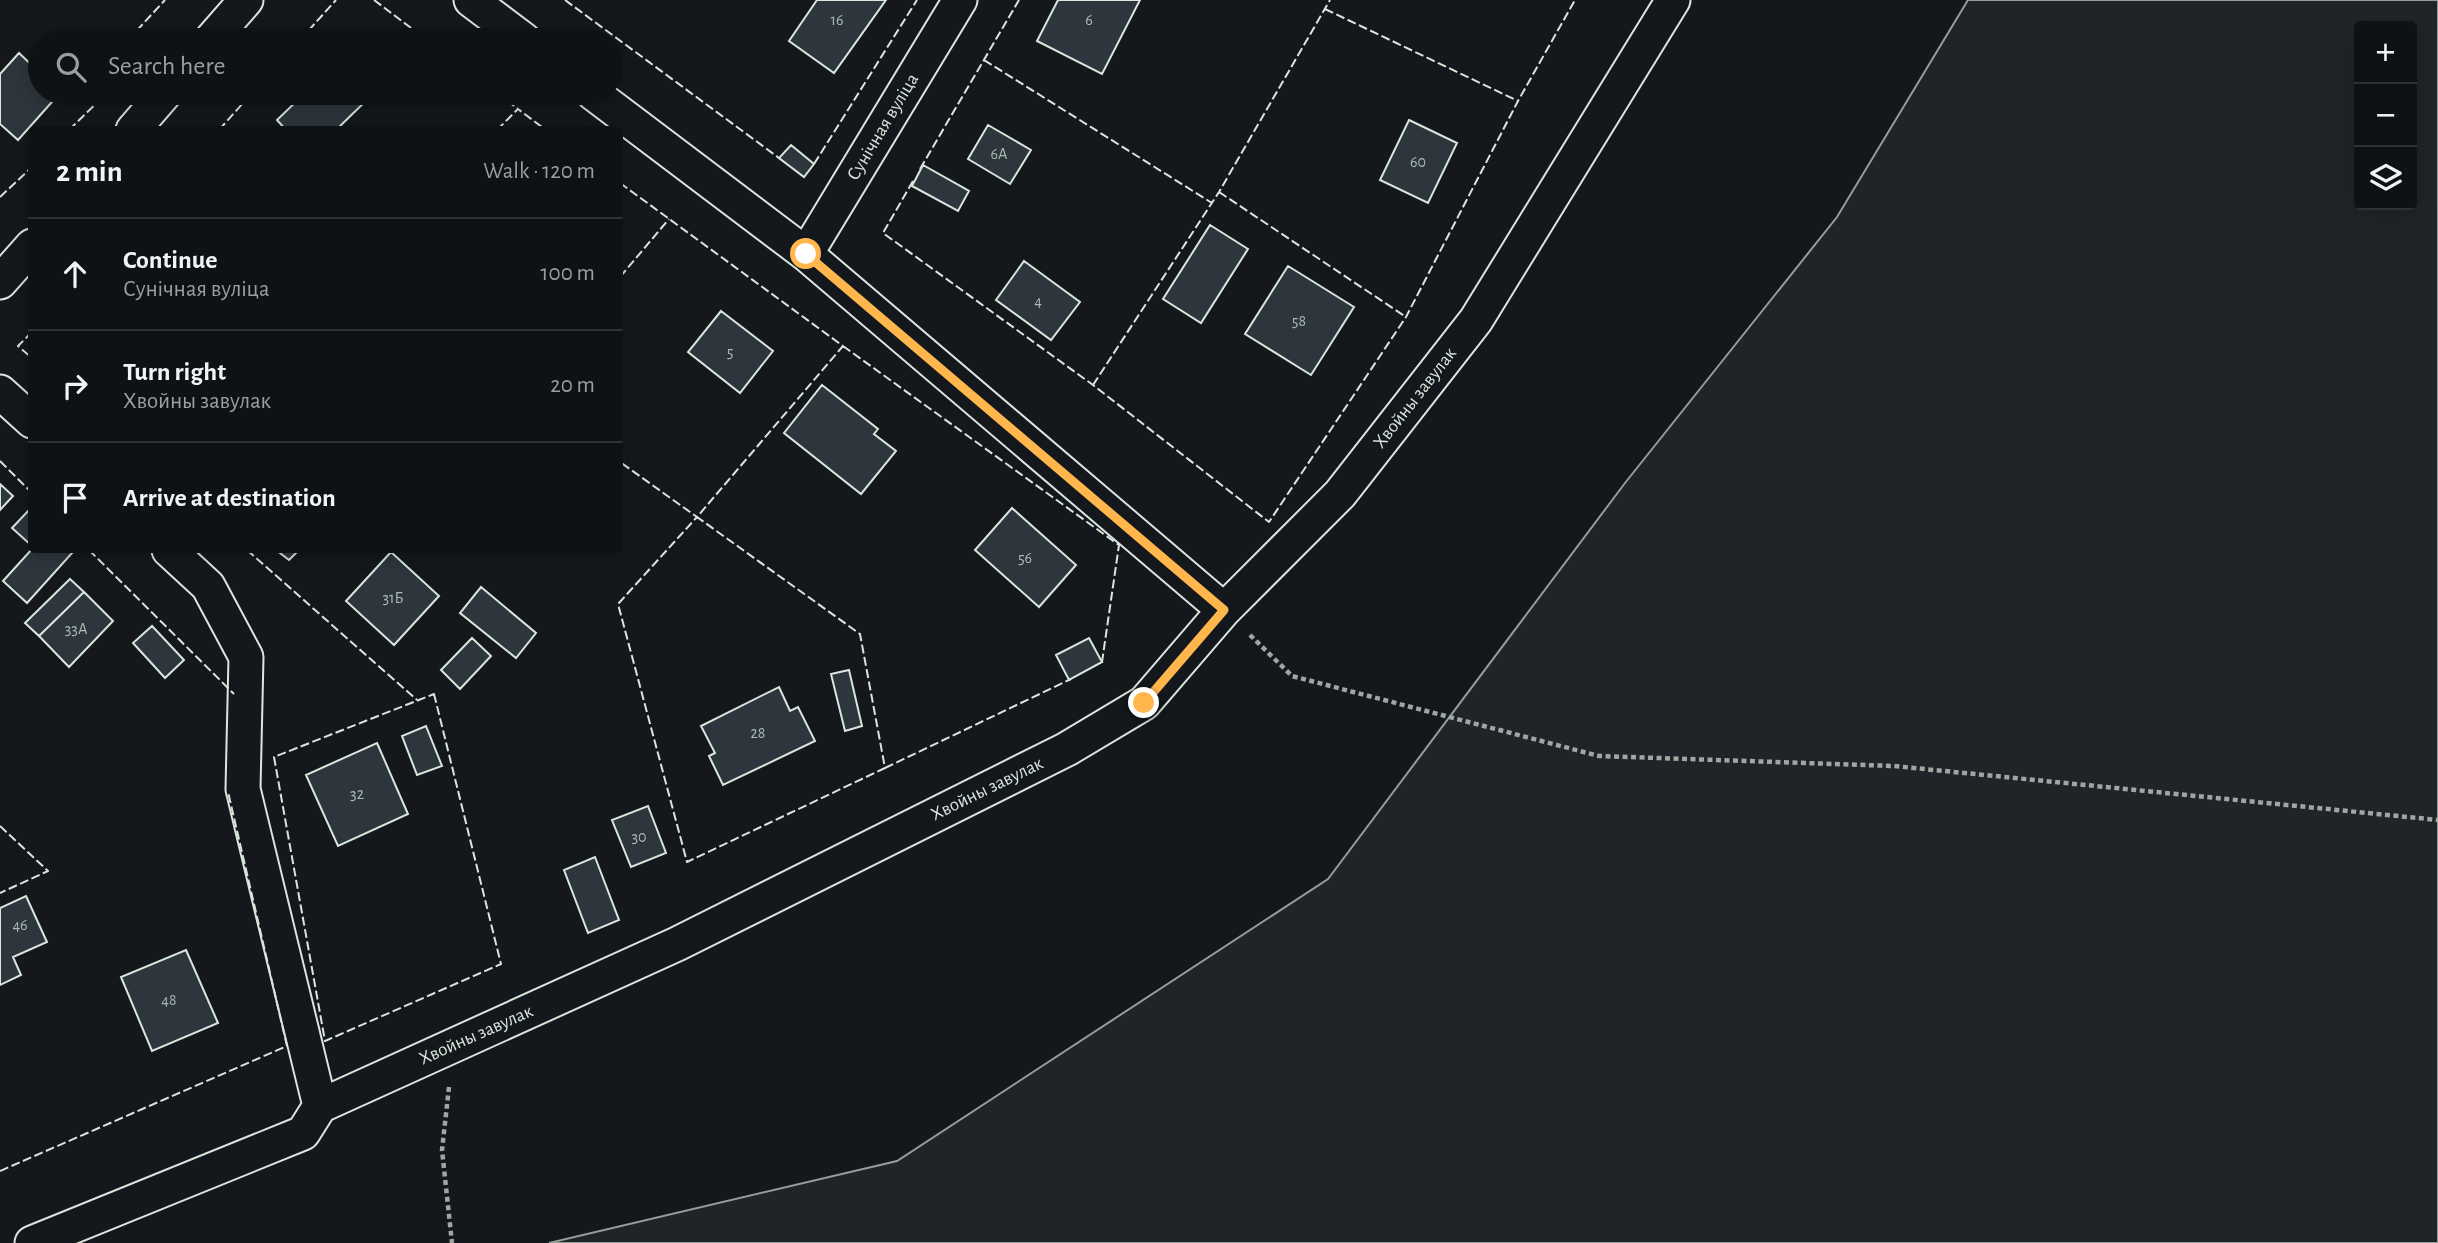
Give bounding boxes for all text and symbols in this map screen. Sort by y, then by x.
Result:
house number: 16 [830,12,844,28]
house number: 6 [1085,12,1093,28]
map controls [2354,21,2417,210]
button: + [2354,21,2417,84]
search box [28,28,623,105]
icon: search [52,48,90,86]
text: Search here [108,53,226,79]
street label: Сунічная вуліца [844,70,922,184]
button: − [2354,84,2417,147]
house number: 6А [991,146,1008,162]
button: layers [2354,147,2417,210]
house number: 60 [1410,154,1426,170]
text: 2 min [56,157,123,187]
text: Walk · 120 m [483,160,595,183]
route start [790,238,821,269]
text: Continue [123,247,218,273]
icon: ahead [56,255,94,293]
text: 100 m [541,262,595,285]
text: Сунічная вуліца [123,278,269,301]
house number: 4 [1034,293,1042,309]
house number: 58 [1292,313,1306,329]
house number: 5 [727,344,733,360]
street label: Хвойны завулак [1370,344,1460,452]
text: Turn right [123,359,226,385]
icon: right [56,367,94,405]
text: 20 m [550,374,595,397]
text: Хвойны завулак [123,390,271,413]
icon: arrive [56,479,94,517]
text: Arrive at destination [123,485,336,511]
house number: 56 [1018,550,1032,566]
house number: 31Б [382,590,404,606]
house number: 33А [65,621,88,637]
route end [1128,687,1159,718]
house number: 28 [751,725,765,741]
street label: Хвойны завулак [928,754,1046,824]
house number: 32 [350,786,364,802]
house number: 30 [631,829,647,845]
house number: 46 [12,917,28,933]
house number: 48 [161,992,177,1008]
street label: Хвойны завулак [416,1001,536,1069]

